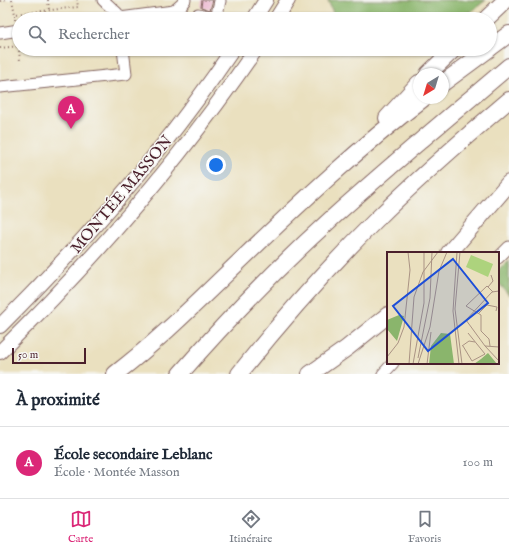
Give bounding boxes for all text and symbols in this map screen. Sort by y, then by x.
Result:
search box [12,12,497,56]
icon: search [26,23,48,45]
text: Rechercher [58,25,130,44]
north arrow [413,68,449,104]
pin: A [58,96,84,129]
street label: MONTÉE MASSON [65,130,177,258]
your location [206,155,226,175]
inset map [387,252,499,364]
scale bar [12,346,86,365]
text: 50 m [18,348,38,362]
text: À proximité [16,390,100,411]
text: École secondaire Leblanc [54,445,212,464]
text: A [25,454,33,471]
text: 100 m [463,454,493,471]
text: École · Montée Masson [54,464,180,481]
tab: Carte [68,508,93,546]
tab: Itinéraire [229,508,272,546]
tab: Favoris [408,508,441,546]

